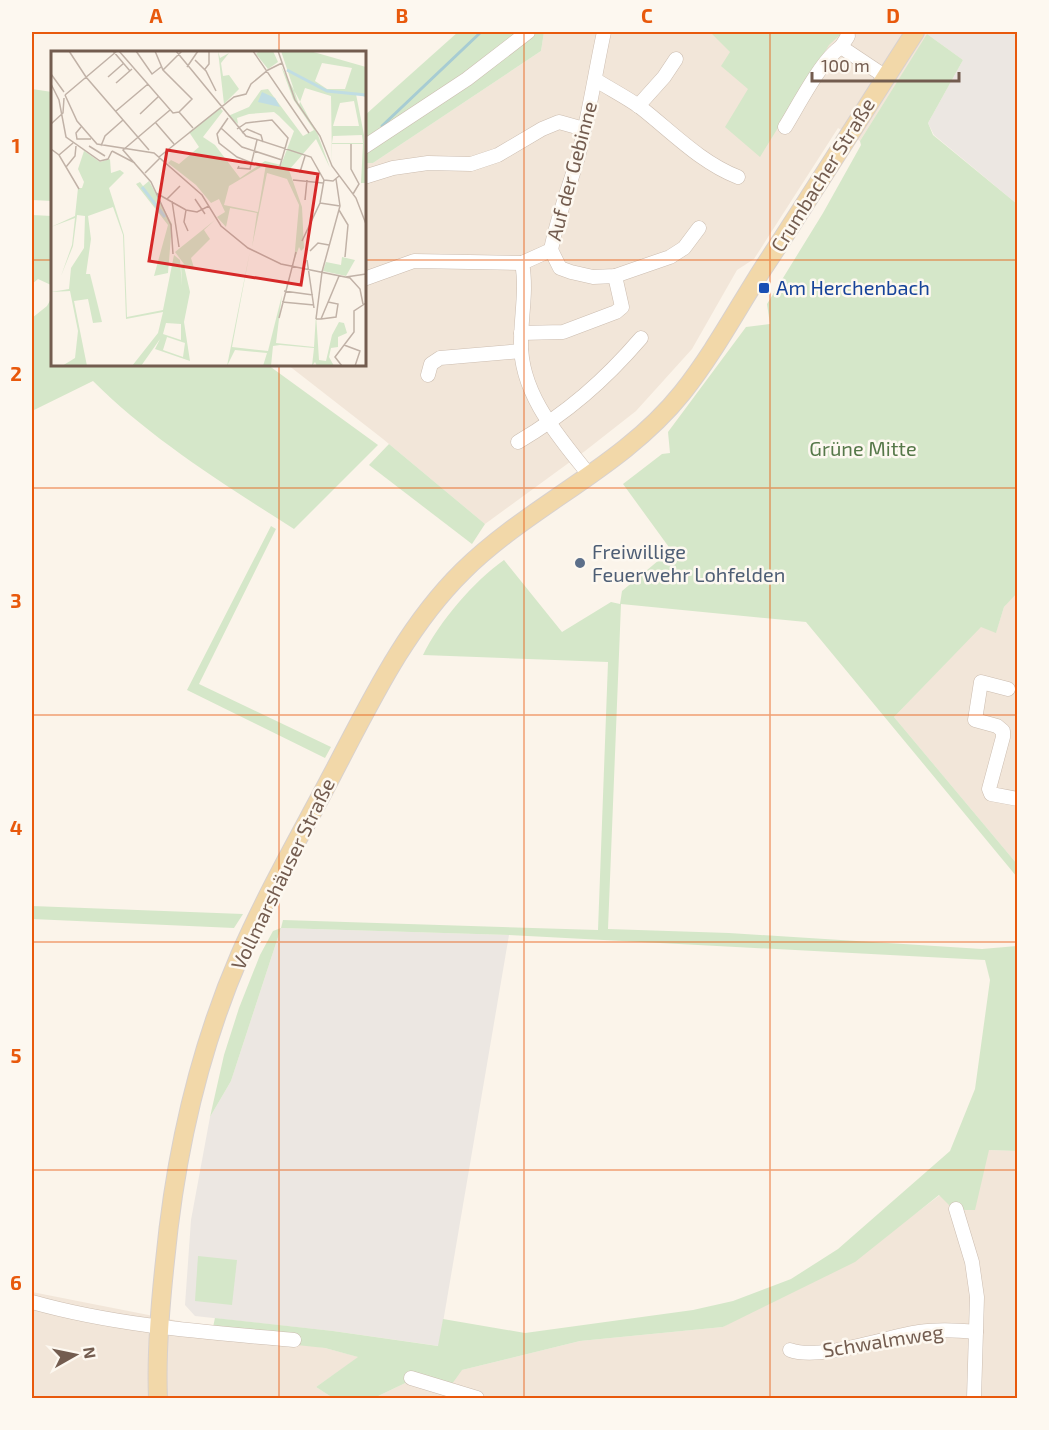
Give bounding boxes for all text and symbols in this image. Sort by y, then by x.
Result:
text: A [149,3,163,27]
text: B [396,3,408,27]
text: C [641,3,653,27]
text: D [886,3,900,27]
scale bar [812,45,959,83]
inset map [51,51,366,366]
text: 100 m [821,54,870,76]
street label: Crumbacher Straße [765,93,879,256]
street label: Auf der Gebinne [541,98,601,243]
text: 1 [12,133,20,157]
place label: Am Herchenbach [776,275,930,299]
marker: Am Herchenbach [757,281,771,295]
text: 2 [10,361,22,385]
park label: Grüne Mitte [809,436,917,460]
place label: Freiwillige Feuerwehr Lohfelden [592,539,785,586]
marker: Freiwillige Feuerwehr Lohfelden [573,556,587,570]
text: 3 [10,588,22,612]
street label: Vollmarshäuser Straße [225,774,339,973]
text: 4 [10,815,23,839]
text: 5 [10,1043,22,1067]
text: 6 [10,1270,22,1294]
street label: Schwalmweg [821,1319,945,1361]
north arrow [45,1325,105,1385]
text: N [80,1345,101,1360]

